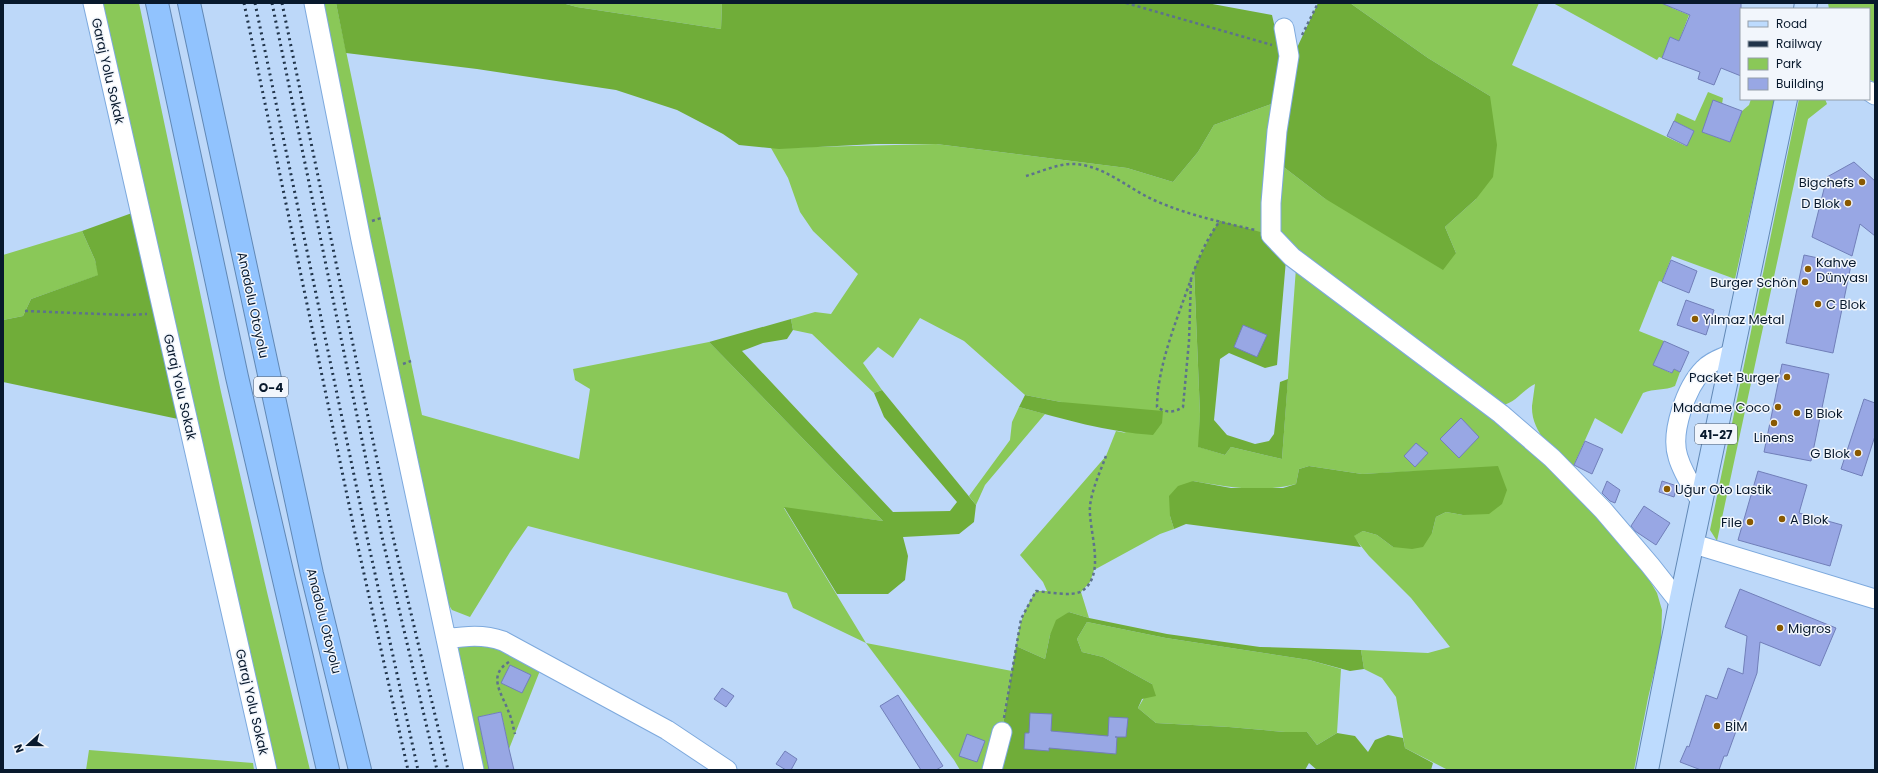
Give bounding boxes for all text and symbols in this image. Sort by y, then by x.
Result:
legend [1740,8,1870,100]
text: Road [1776,15,1807,32]
street label: Garaj Yolu Sokak [87,16,130,126]
text: Railway [1776,35,1822,52]
text: Park [1776,55,1803,72]
text: Building [1776,75,1824,92]
place label: Bigchefs [1799,173,1854,192]
marker: Bigchefs [1857,177,1867,187]
place label: D Blok [1801,194,1840,213]
marker: D Blok [1843,198,1853,208]
street label: Anadolu Otoyolu [232,250,274,360]
place label: Kahve Dünyası [1816,253,1868,287]
marker: Kahve Dünyası [1803,264,1813,274]
place label: Burger Schön [1710,273,1797,292]
marker: Burger Schön [1800,277,1810,287]
place label: C Blok [1826,295,1866,314]
marker: C Blok [1813,299,1823,309]
place label: Yılmaz Metal [1703,310,1785,329]
marker: Yılmaz Metal [1690,314,1700,324]
street label: Garaj Yolu Sokak [159,332,202,442]
place label: Packet Burger [1689,368,1779,387]
marker: Packet Burger [1782,372,1792,382]
road number: O-4 [254,377,288,397]
place label: Madame Coco [1673,398,1770,417]
marker: Madame Coco [1773,402,1783,412]
place label: B Blok [1805,404,1843,423]
marker: B Blok [1792,408,1802,418]
marker: Linens [1769,418,1779,428]
road number: 41-27 [1695,424,1737,444]
place label: Linens [1754,428,1794,447]
place label: G Blok [1810,444,1850,463]
marker: G Blok [1853,448,1863,458]
place label: Uğur Oto Lastik [1675,480,1772,499]
marker: Uğur Oto Lastik [1662,484,1672,494]
place label: A Blok [1790,510,1829,529]
place label: File [1721,513,1742,532]
marker: A Blok [1777,514,1787,524]
marker: File [1745,517,1755,527]
street label: Anadolu Otoyolu [302,566,346,676]
place label: Migros [1788,619,1831,638]
marker: Migros [1775,623,1785,633]
street label: Garaj Yolu Sokak [231,647,274,757]
place label: BİM [1725,717,1747,736]
marker: BİM [1712,721,1722,731]
north arrow [8,725,48,765]
text: N [10,742,28,755]

